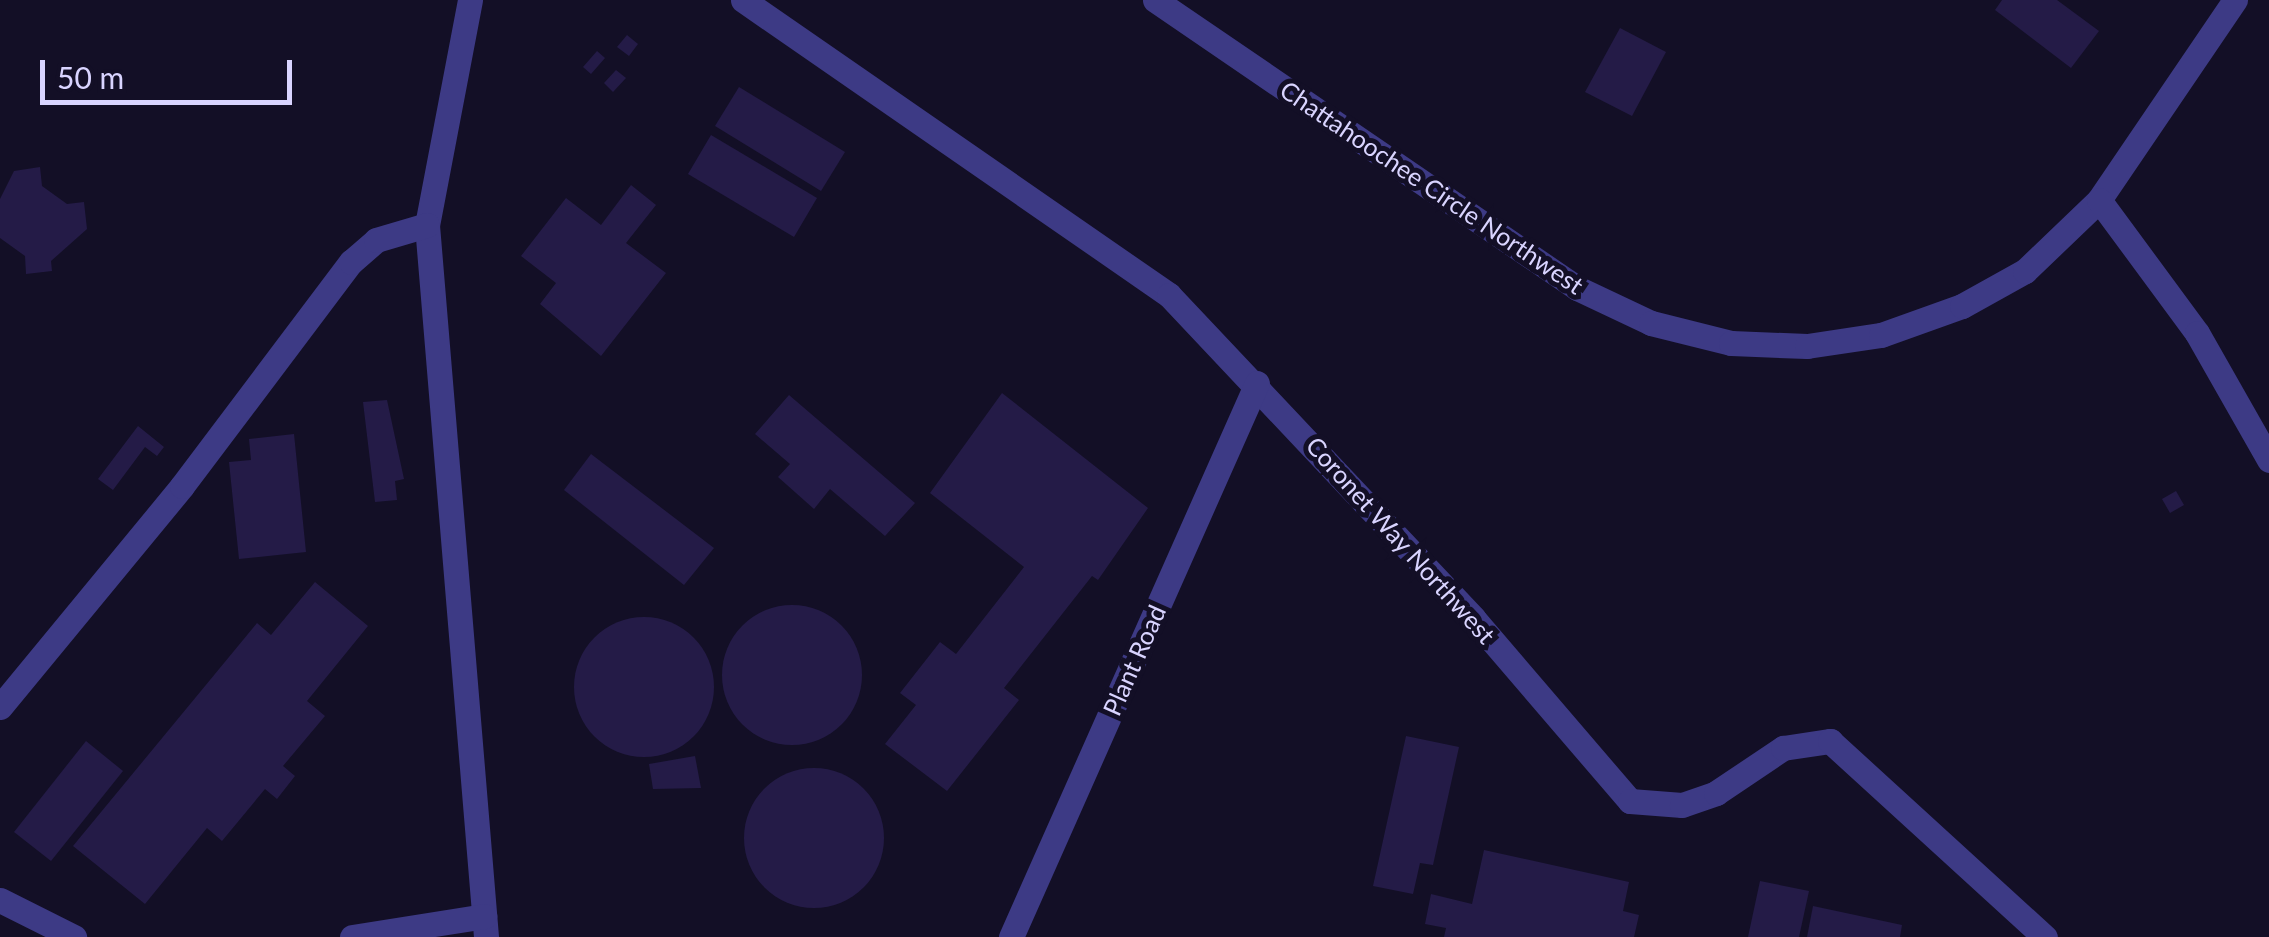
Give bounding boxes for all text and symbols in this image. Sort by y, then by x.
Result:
scale bar [45,40,298,102]
text: 50 m [57,59,124,95]
street label: Chattahoochee Circle Northwest [1275,74,1589,300]
street label: Coronet Way Northwest [1300,430,1502,650]
street label: Plant Road [1096,600,1172,720]

